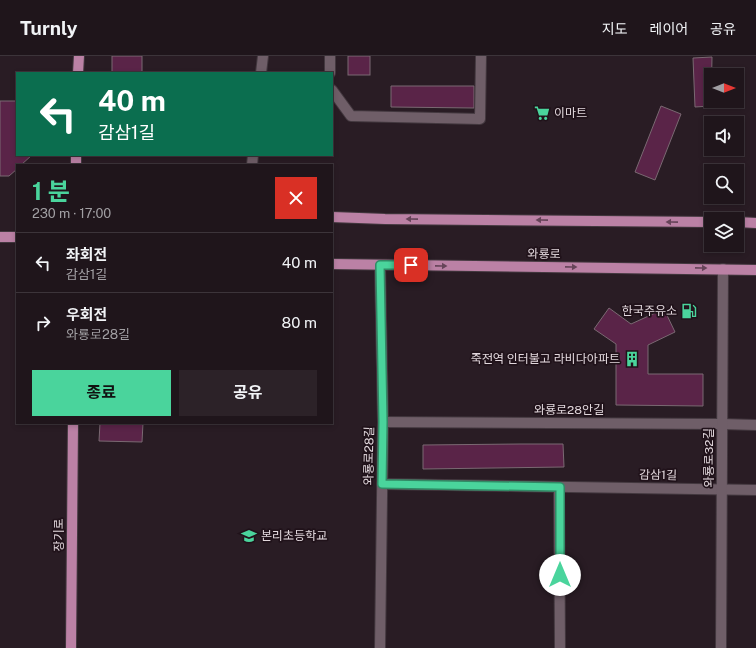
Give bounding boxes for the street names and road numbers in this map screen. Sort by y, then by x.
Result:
street label: 와룡로 [527,247,561,261]
street label: 와룡로28안길 [534,403,604,417]
street label: 와룡로28길 [361,426,377,486]
street label: 와룡로32길 [702,429,716,487]
street label: 감삼1길 [639,468,677,482]
street label: 장기로 [52,518,66,552]

